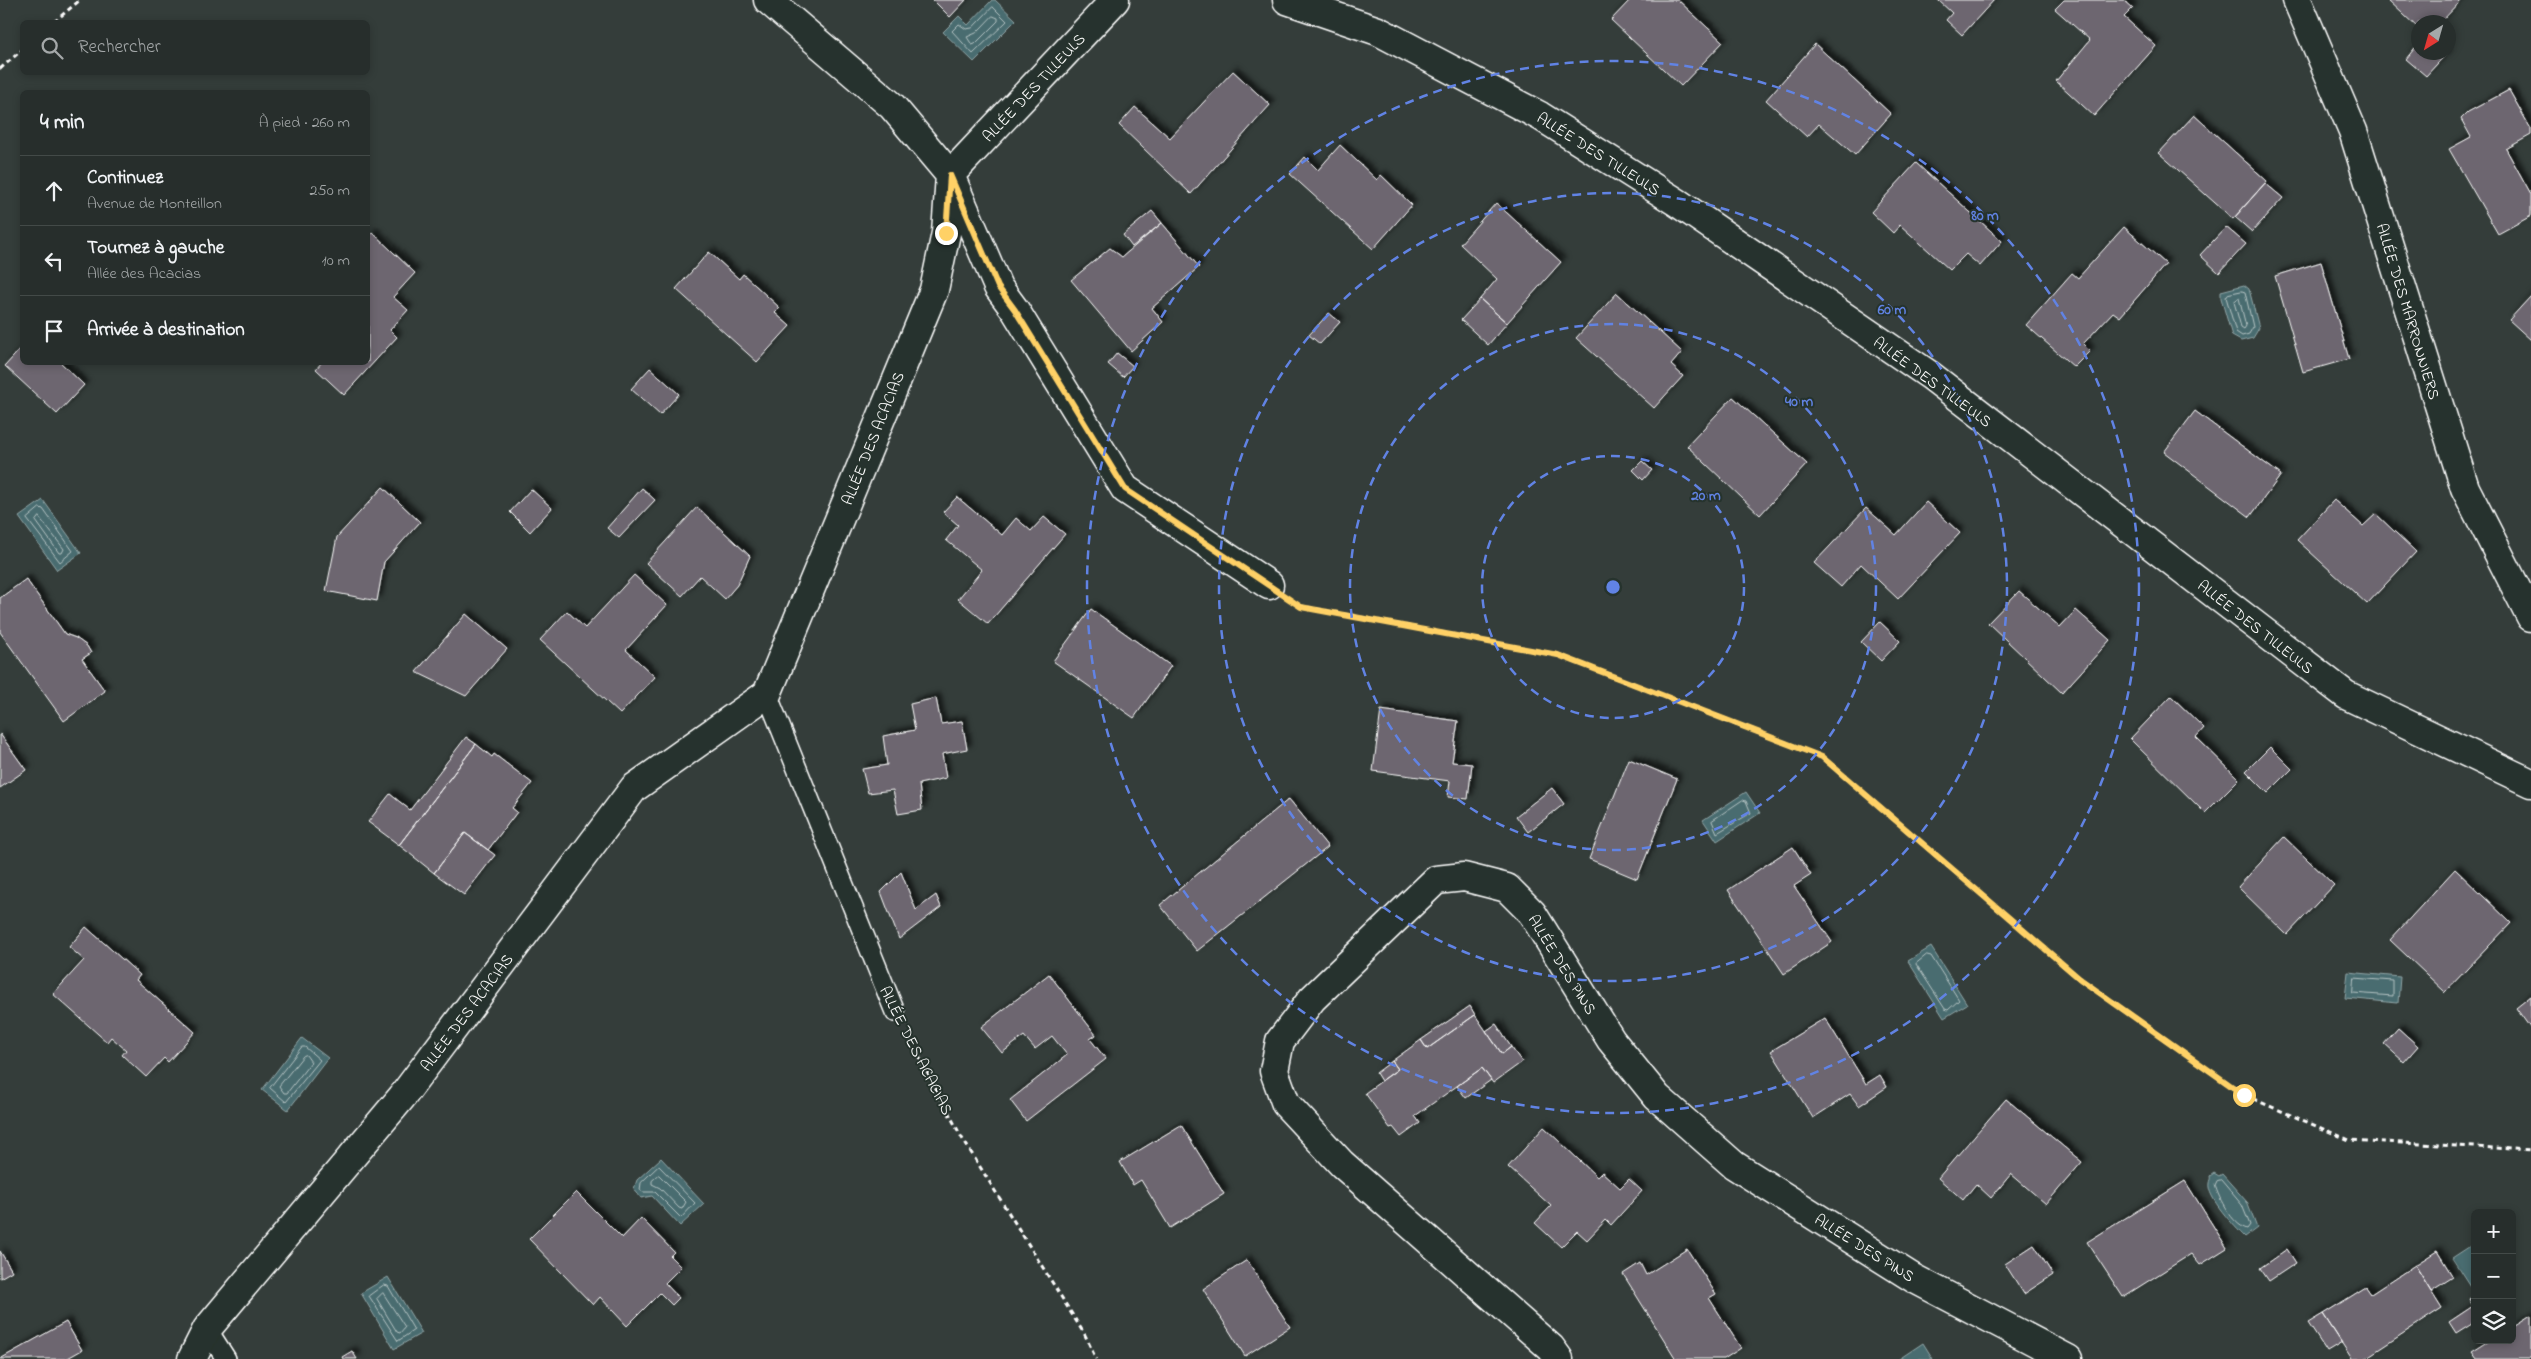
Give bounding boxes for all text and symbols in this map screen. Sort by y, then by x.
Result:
north arrow [2411,15,2456,60]
search box [20,20,370,75]
street label: ALLÉE DES TILLEULS [977,28,1092,148]
icon: search [38,34,66,62]
text: Rechercher [78,34,161,61]
street label: ALLÉE DES TILLEULS [1532,107,1664,202]
text: 4 min [40,108,84,138]
text: À pied · 260 m [259,111,350,135]
text: Continuez [87,165,163,192]
icon: ahead [40,177,68,205]
text: 250 m [310,179,350,203]
text: Avenue de Monteillon [87,192,222,216]
text: 80 m [1970,205,1999,227]
street label: ALLÉE DES MARRONNIERS [2369,221,2445,403]
route end [935,222,958,245]
text: Tournez à gauche [87,235,224,262]
icon: left [40,247,68,275]
text: 10 m [322,249,350,273]
text: Allée des Acacias [87,262,201,286]
text: 60 m [1877,299,1907,321]
icon: arrive [40,317,68,345]
text: Arrivée à destination [87,317,245,344]
street label: ALLÉE DES TILLEULS [1868,331,1996,434]
street label: ALLÉE DES ACACIAS [836,368,912,509]
text: 40 m [1784,391,1813,413]
text: 20 m [1690,485,1721,507]
street label: ALLÉE DES TILLEULS [2192,575,2318,681]
centre of rings [1604,578,1622,596]
street label: ALLÉE DES PINS [1521,910,1602,1020]
street label: ALLÉE DES ACACIAS [415,949,520,1077]
street label: ALLÉE DES ACACIAS [872,982,958,1120]
route start [2233,1084,2256,1107]
street label: ALLÉE DES PINS [1809,1208,1919,1289]
map controls [2471,1209,2516,1344]
button: + [2471,1209,2516,1254]
button: − [2471,1254,2516,1299]
button: layers [2471,1299,2516,1344]

